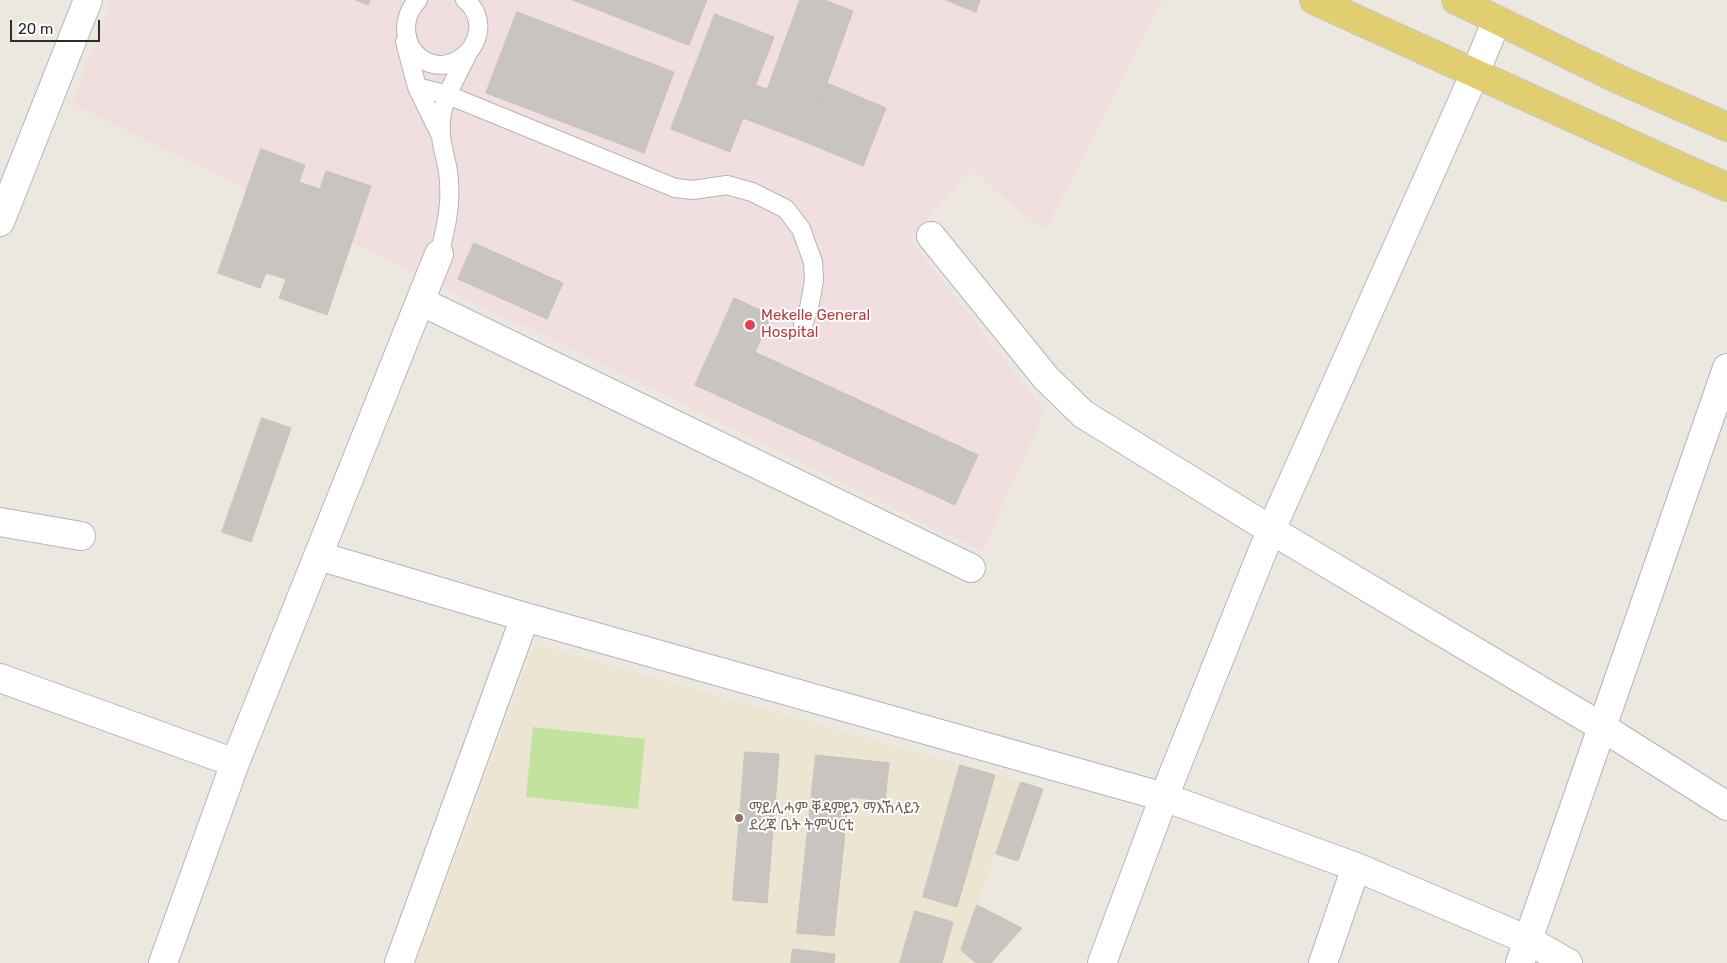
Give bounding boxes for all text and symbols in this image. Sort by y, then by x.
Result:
scale bar [12,10,102,42]
text: 20 m [18,20,53,38]
place label: Mekelle General Hospital [761,307,870,342]
marker: Mekelle General Hospital [743,318,757,332]
place label: ማይሊሓም ቐዳምይን ማእኸላይን ደረጃ ቤት ትምህርቲ [749,800,920,835]
marker: ማይሊሓም ቐዳምይን ማእኸላይን ደረጃ ቤት ትምህርቲ [733,812,745,824]

